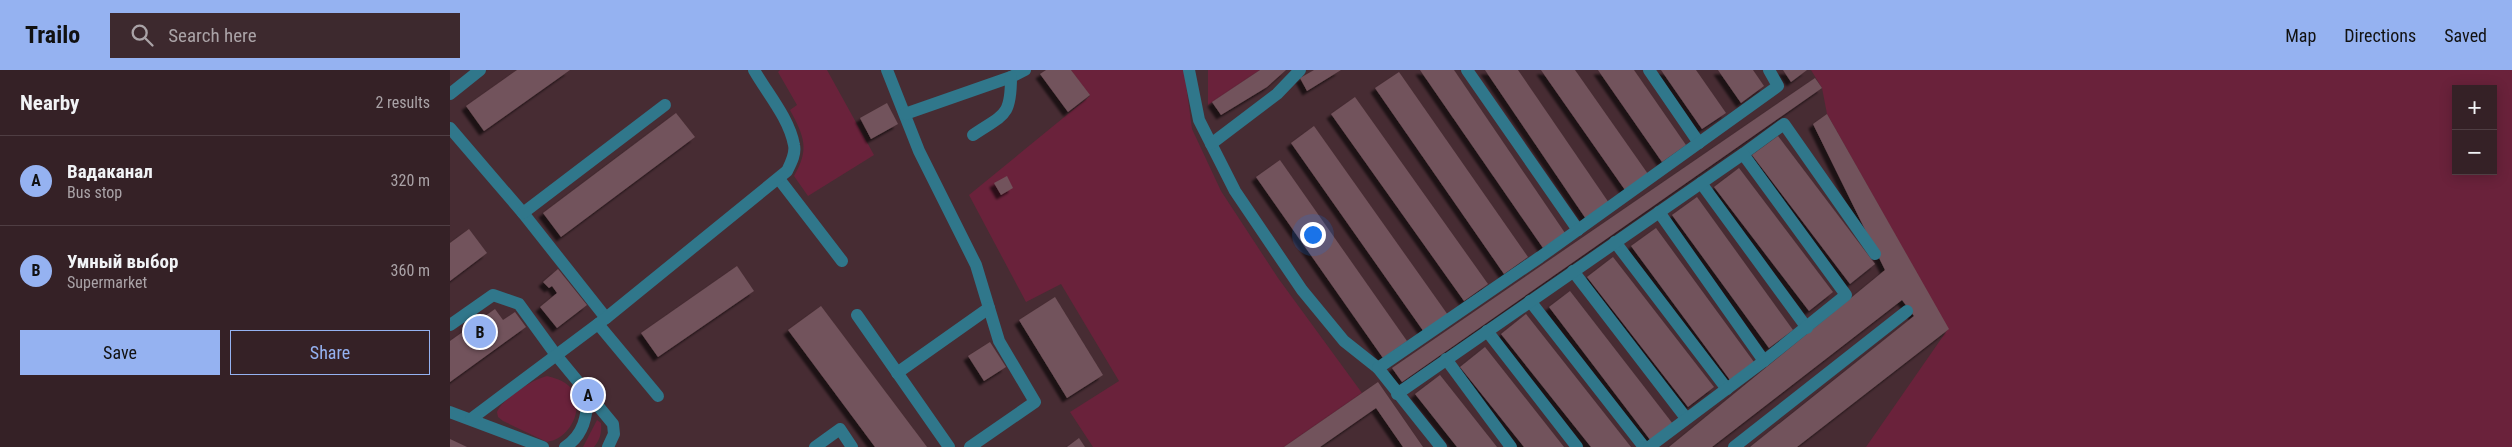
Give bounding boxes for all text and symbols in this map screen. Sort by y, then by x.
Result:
search box [110,13,460,58]
text: Trailo [25,21,80,49]
icon: search [128,21,156,49]
text: Search here [168,24,257,47]
text: Map [2285,25,2316,46]
text: Directions [2344,25,2416,46]
text: Saved [2444,25,2487,46]
map controls [2452,85,2497,175]
button: + [2452,85,2497,130]
text: Nearby [20,91,79,115]
text: 2 results [375,93,430,112]
button: − [2452,130,2497,175]
text: Вадаканал [67,160,153,183]
text: A [31,171,41,190]
text: 320 m [391,171,430,190]
text: Bus stop [67,183,122,202]
your location [1300,222,1326,248]
text: Умный выбор [67,250,178,273]
text: B [32,261,40,280]
text: 360 m [391,261,430,280]
text: Supermarket [67,273,147,292]
pin: B [464,313,496,351]
button: Save [20,330,220,375]
button: Share [230,330,430,375]
pin: A [572,376,604,414]

